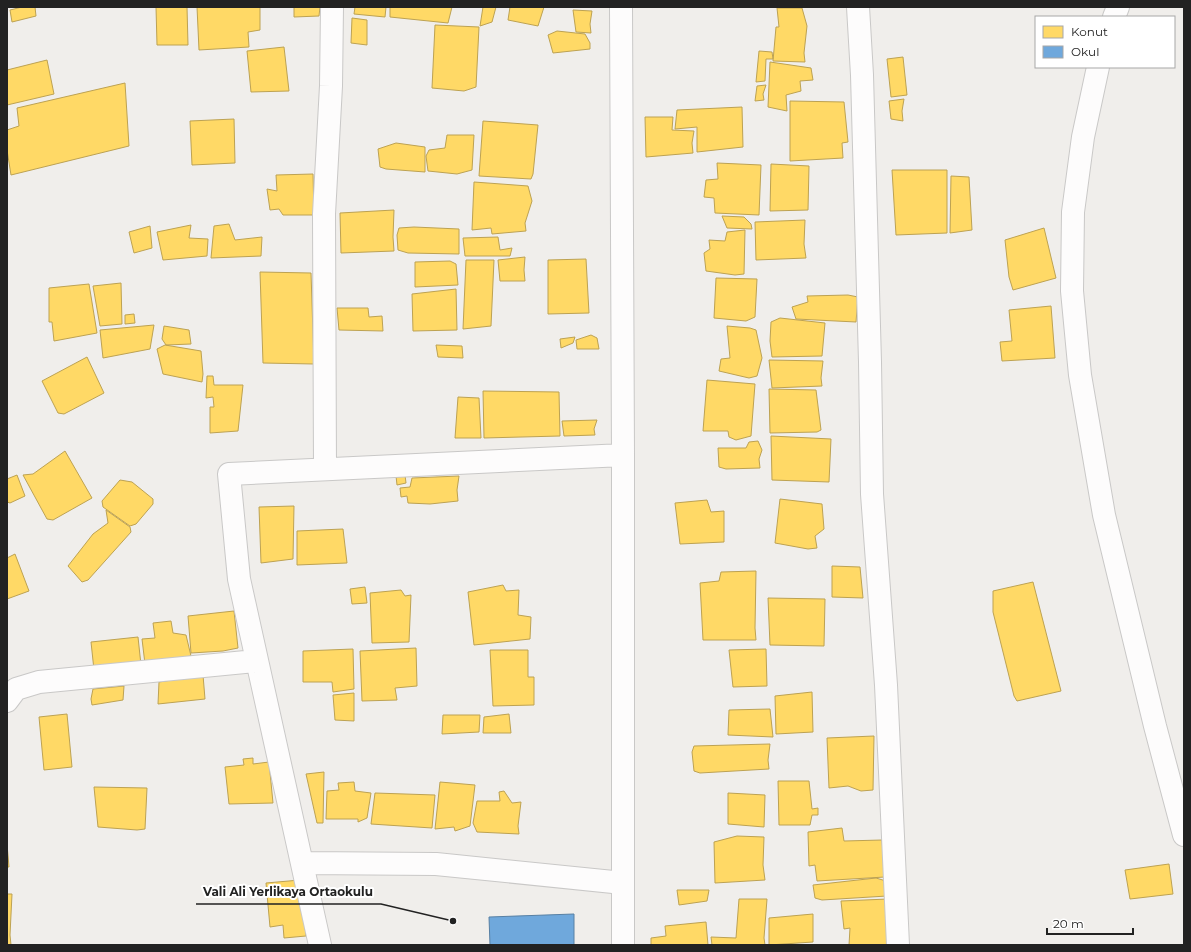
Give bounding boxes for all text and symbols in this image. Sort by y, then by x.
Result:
legend [1035,16,1175,68]
text: Konut [1071,24,1108,39]
text: Okul [1071,44,1099,59]
callout: Vali Ali Yerlikaya Ortaokulu [196,880,381,904]
text: Vali Ali Yerlikaya Ortaokulu [202,884,373,899]
scale bar [1047,910,1133,936]
text: 20 m [1053,916,1084,931]

